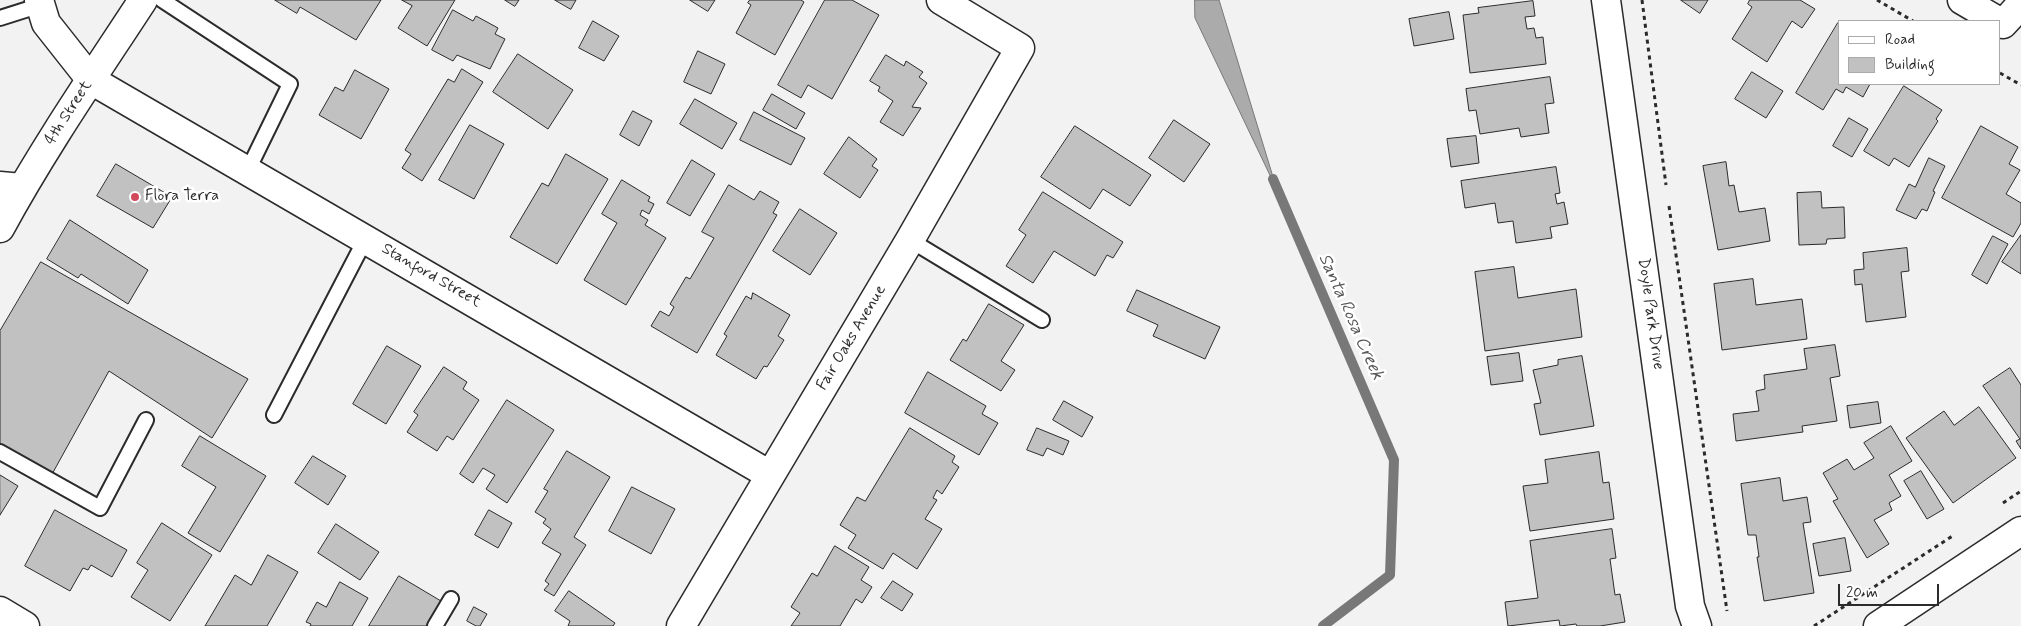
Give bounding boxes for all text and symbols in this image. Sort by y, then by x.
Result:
legend [1838,20,2001,85]
text: Road [1885,30,1915,50]
text: Building [1885,55,1935,75]
street label: 4th Street [41,77,97,149]
place label: Flora Terra [145,187,219,207]
marker: Flora Terra [129,191,141,203]
street label: Stanford Street [378,240,484,312]
water label: Santa Rosa Creek [1312,251,1388,383]
street label: Doyle Park Drive [1633,257,1667,371]
street label: Fair Oaks Avenue [813,282,891,394]
scale bar [1841,574,1942,606]
text: 20 m [1846,583,1878,603]

